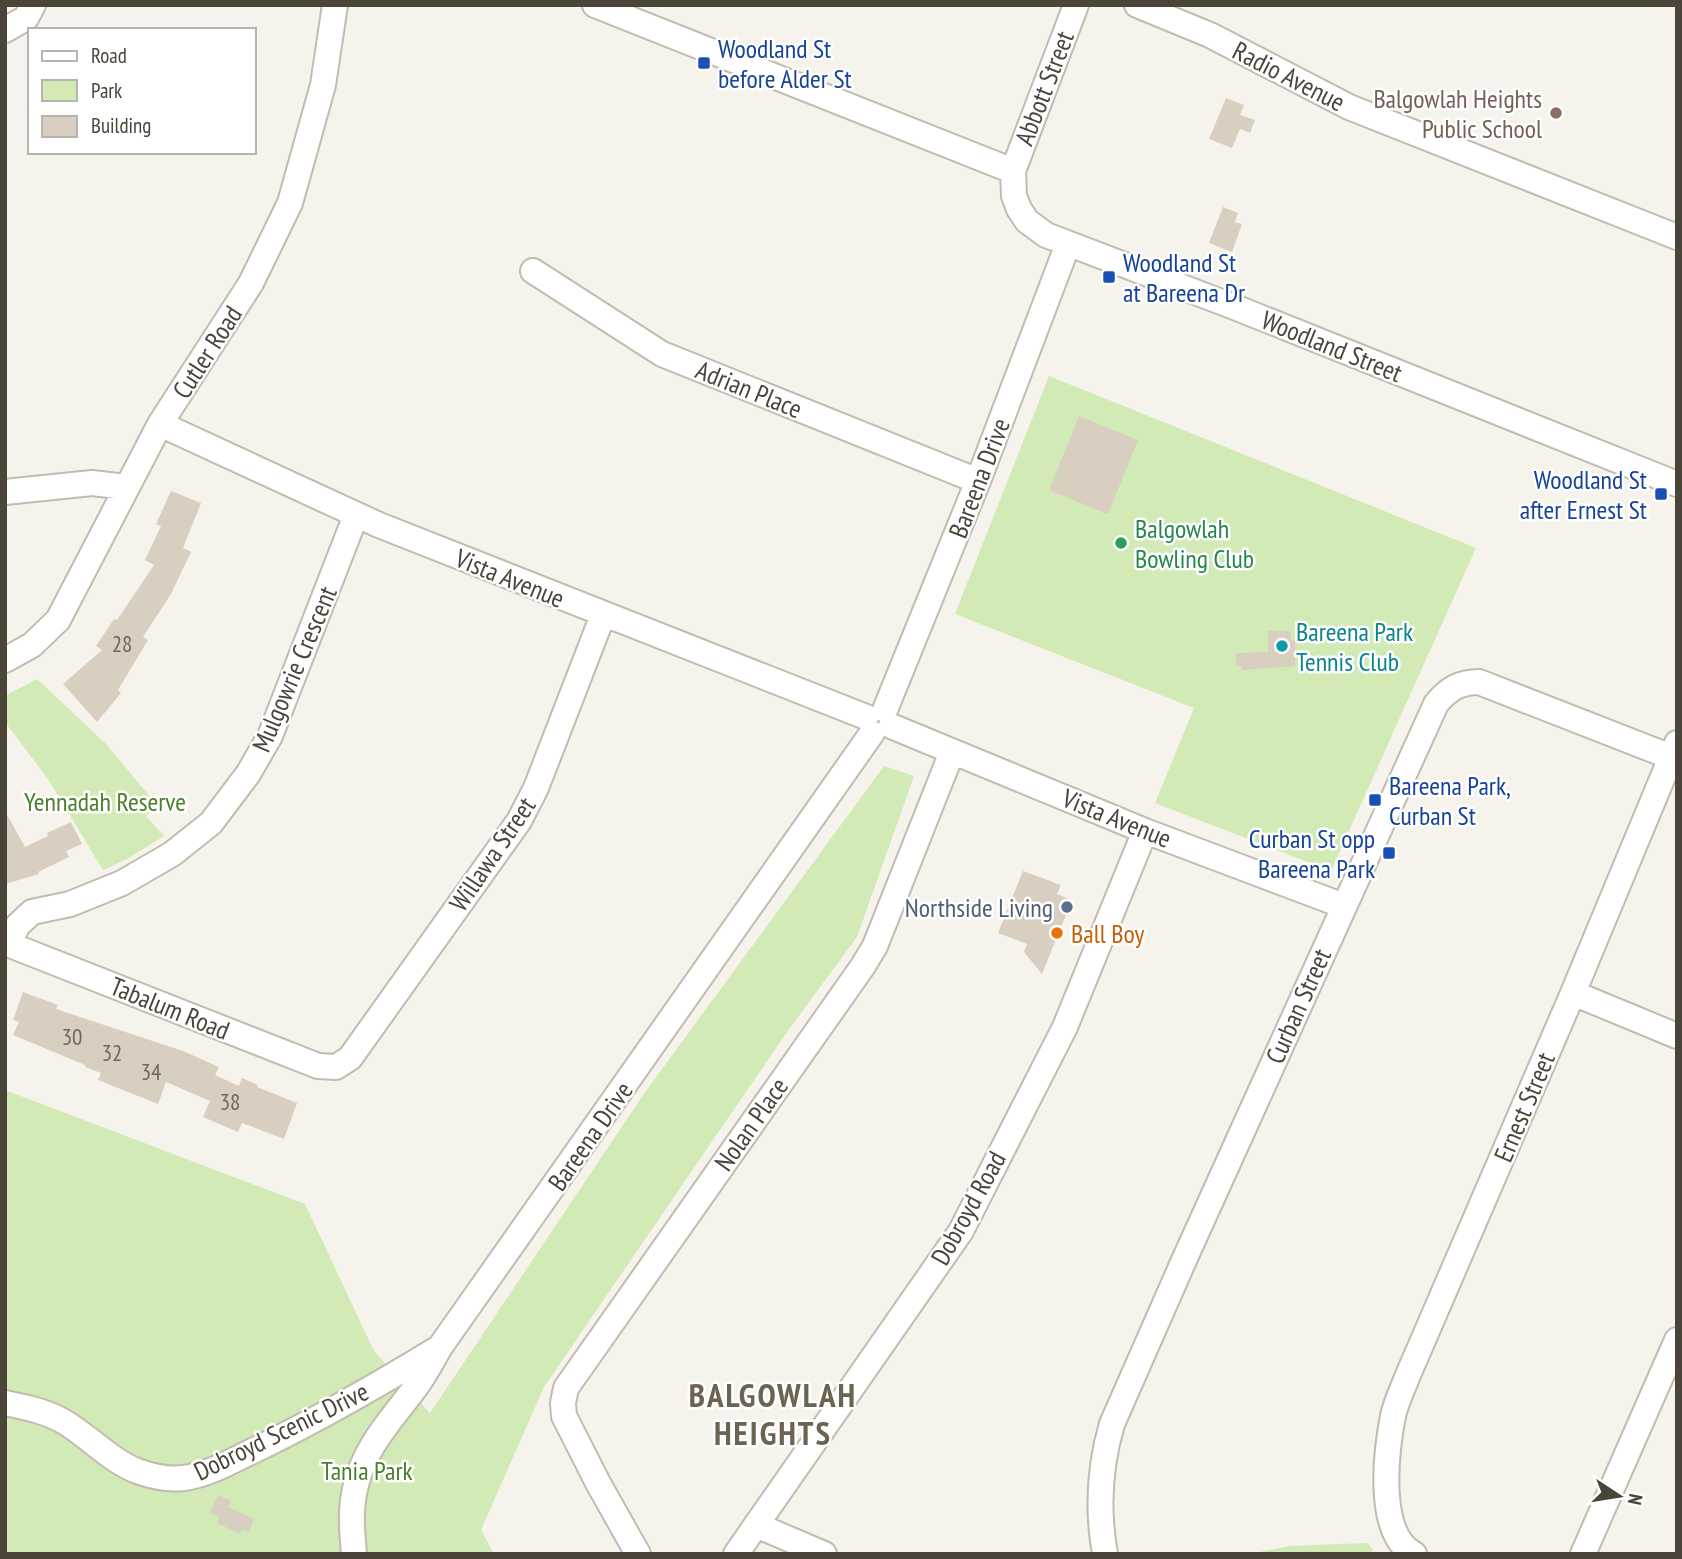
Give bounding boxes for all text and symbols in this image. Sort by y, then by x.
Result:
street label: Abbott Street [1007,26,1081,150]
legend [28,28,256,154]
place label: Woodland St before Alder St [718,32,852,95]
street label: Radio Avenue [1227,34,1351,118]
text: Road [91,42,127,69]
marker: Woodland St before Alder St [696,55,712,71]
text: Park [91,77,122,104]
place label: Balgowlah Heights Public School [1373,82,1542,145]
marker: Balgowlah Heights Public School [1548,105,1564,121]
text: Building [91,112,151,139]
place label: Woodland St at Bareena Dr [1123,246,1245,309]
marker: Woodland St at Bareena Dr [1101,269,1117,285]
street label: Cutler Road [165,299,249,405]
street label: Woodland Street [1257,303,1407,389]
street label: Adrian Place [691,353,807,425]
street label: Bareena Drive [941,413,1017,543]
place label: Woodland St after Ernest St [1520,463,1647,526]
marker: Woodland St after Ernest St [1653,486,1669,502]
place label: Balgowlah Bowling Club [1135,512,1254,575]
marker: Balgowlah Bowling Club [1113,535,1129,551]
street label: Vista Avenue [450,541,569,615]
street label: Mulgowrie Crescent [244,581,344,757]
place label: Bareena Park Tennis Club [1296,615,1413,678]
house number: 28 [112,629,132,658]
marker: Bareena Park Tennis Club [1274,638,1290,654]
place label: Bareena Park, Curban St [1389,769,1511,832]
street label: Vista Avenue [1057,781,1176,855]
park label: Yennadah Reserve [24,785,186,818]
street label: Willawa Street [442,791,542,917]
marker: Bareena Park, Curban St [1367,792,1383,808]
place label: Curban St opp Bareena Park [1249,822,1375,885]
marker: Curban St opp Bareena Park [1381,845,1397,861]
place label: Northside Living [905,891,1053,924]
marker: Northside Living [1059,899,1075,915]
place label: Ball Boy [1071,917,1144,950]
marker: Ball Boy [1049,925,1065,941]
street label: Curban Street [1258,943,1338,1069]
street label: Tabalum Road [106,969,234,1047]
house number: 30 [62,1022,82,1051]
house number: 32 [102,1038,122,1067]
street label: Ernest Street [1486,1047,1562,1167]
house number: 34 [141,1057,161,1086]
street label: Nolan Place [707,1071,795,1177]
street label: Bareena Drive [540,1075,640,1197]
house number: 38 [220,1087,240,1116]
street label: Dobroyd Road [923,1145,1013,1271]
district label: BALGOWLAH HEIGHTS [689,1373,857,1454]
street label: Dobroyd Scenic Drive [188,1375,374,1487]
park label: Tania Park [321,1454,413,1487]
north arrow [1584,1461,1654,1531]
text: N [1623,1492,1648,1507]

